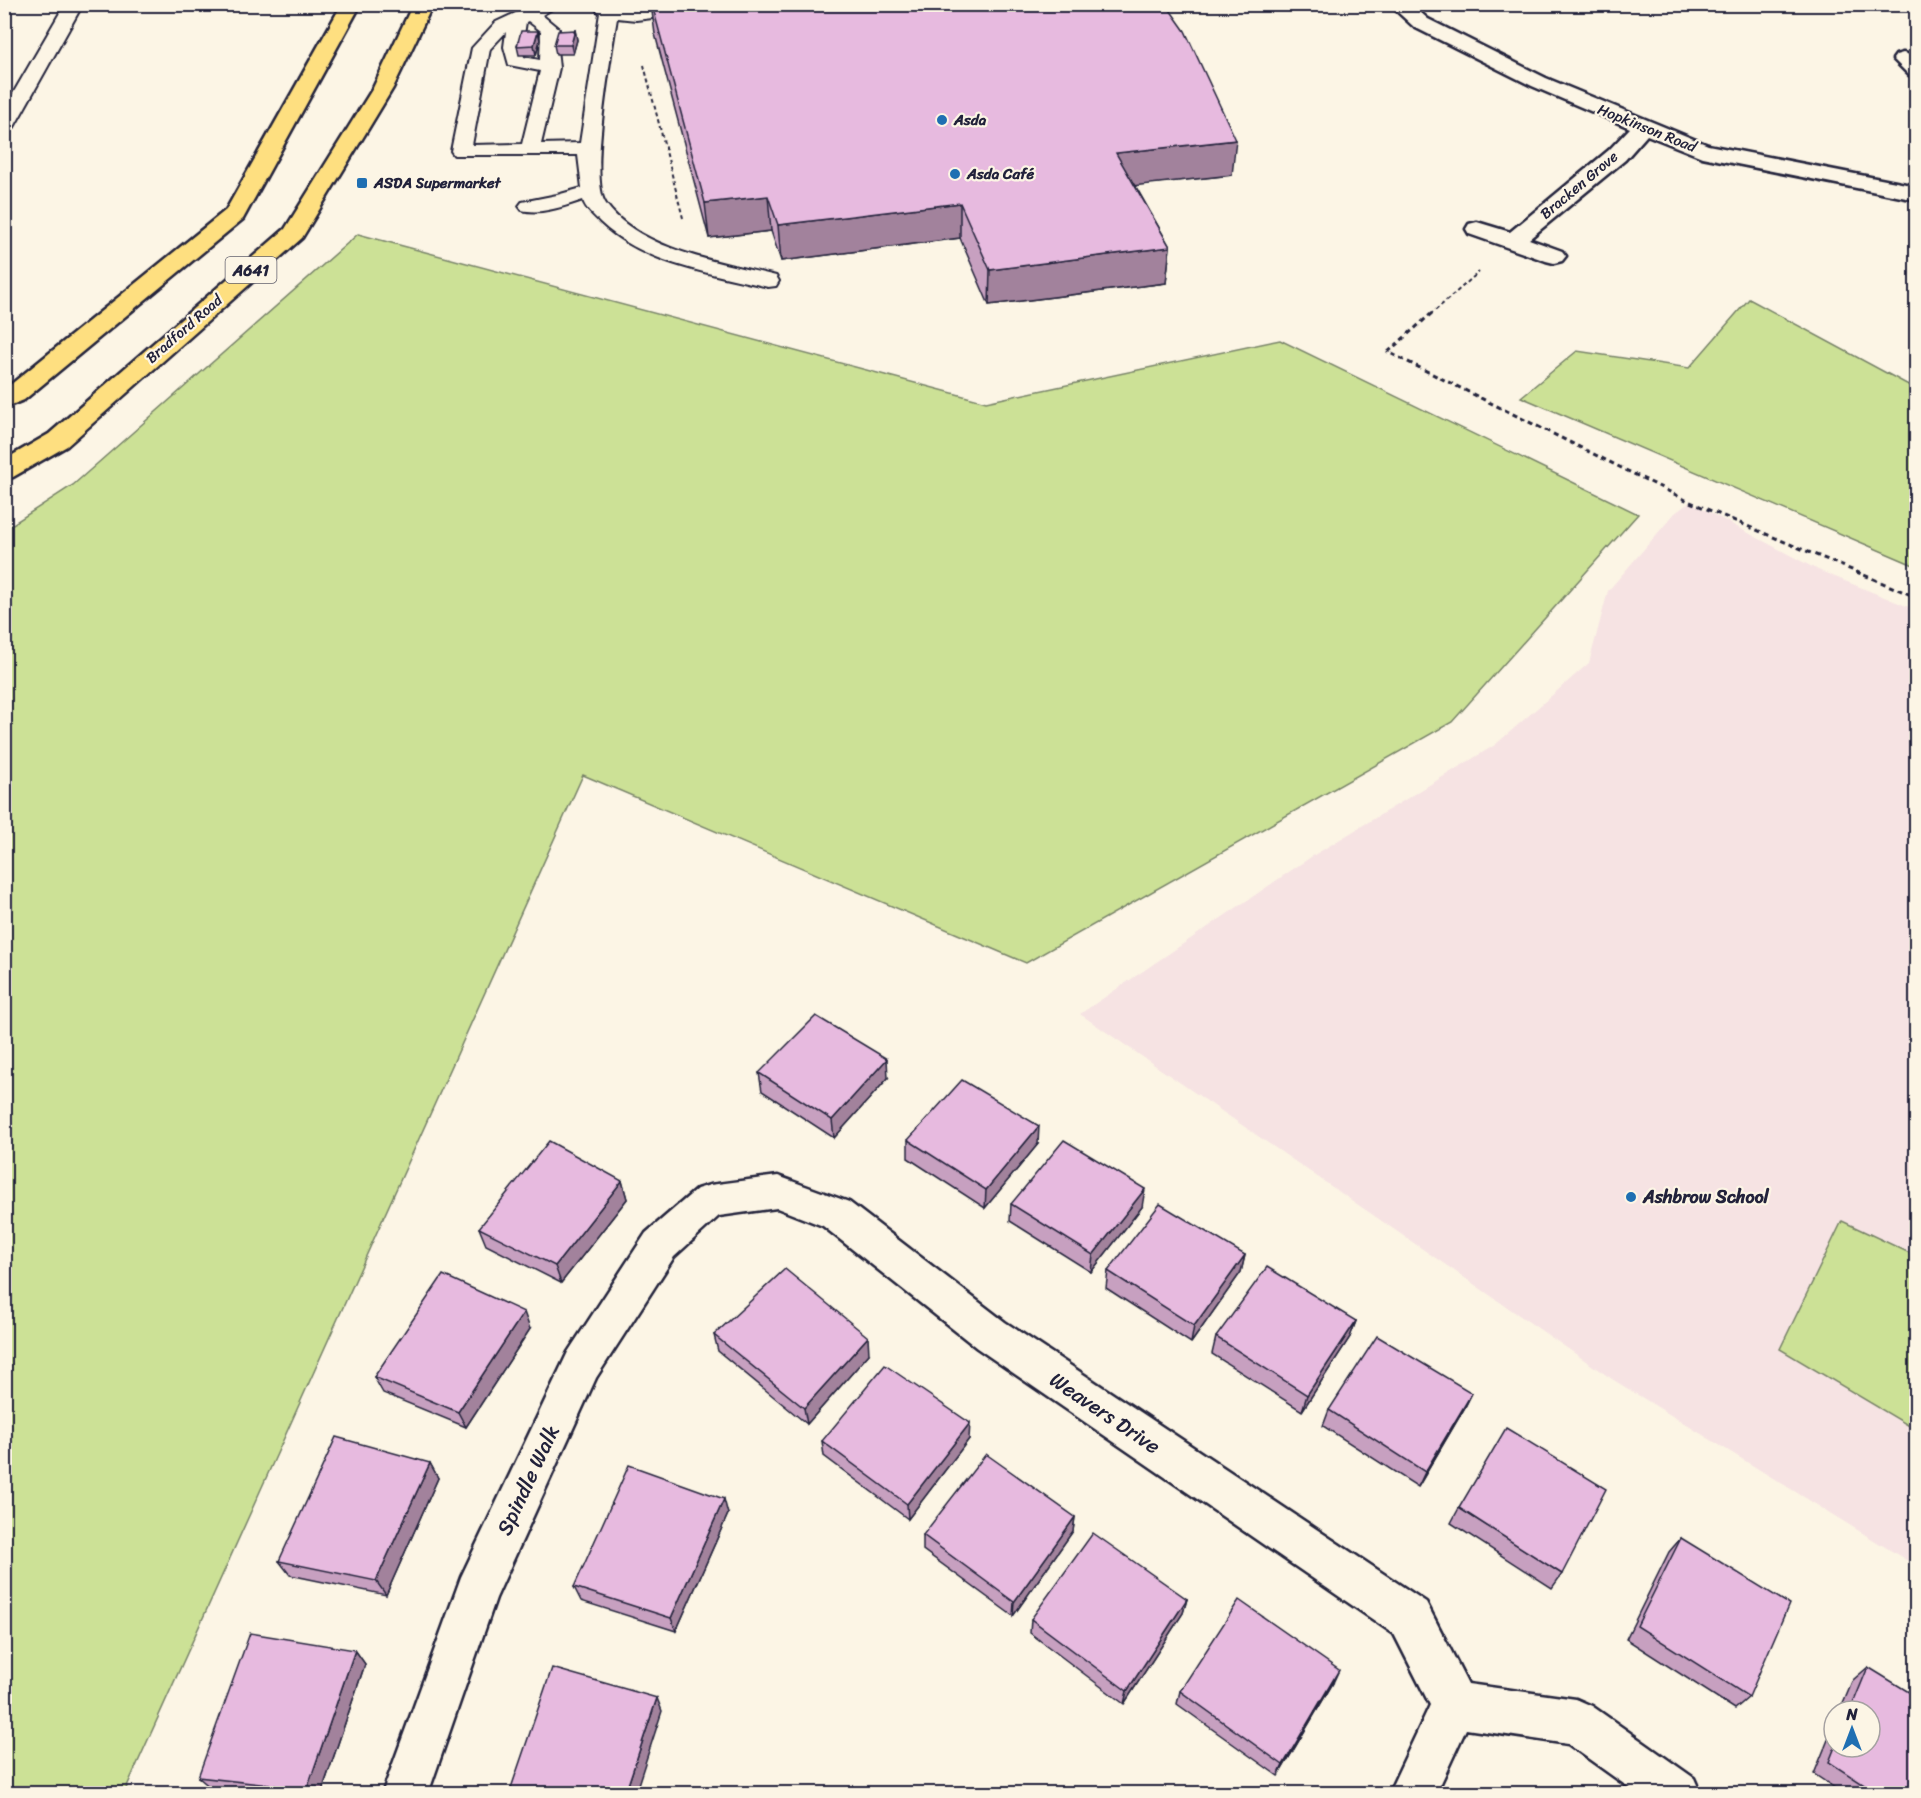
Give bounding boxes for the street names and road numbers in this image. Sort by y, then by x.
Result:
street label: Hopkinson Road [1594,96,1702,160]
street label: Bracken Grove [1534,144,1624,226]
road number: A641 [226,257,276,283]
street label: Bradford Road [140,287,229,370]
street label: Weavers Drive [1041,1362,1169,1465]
street label: Spindle Walk [486,1418,570,1542]

